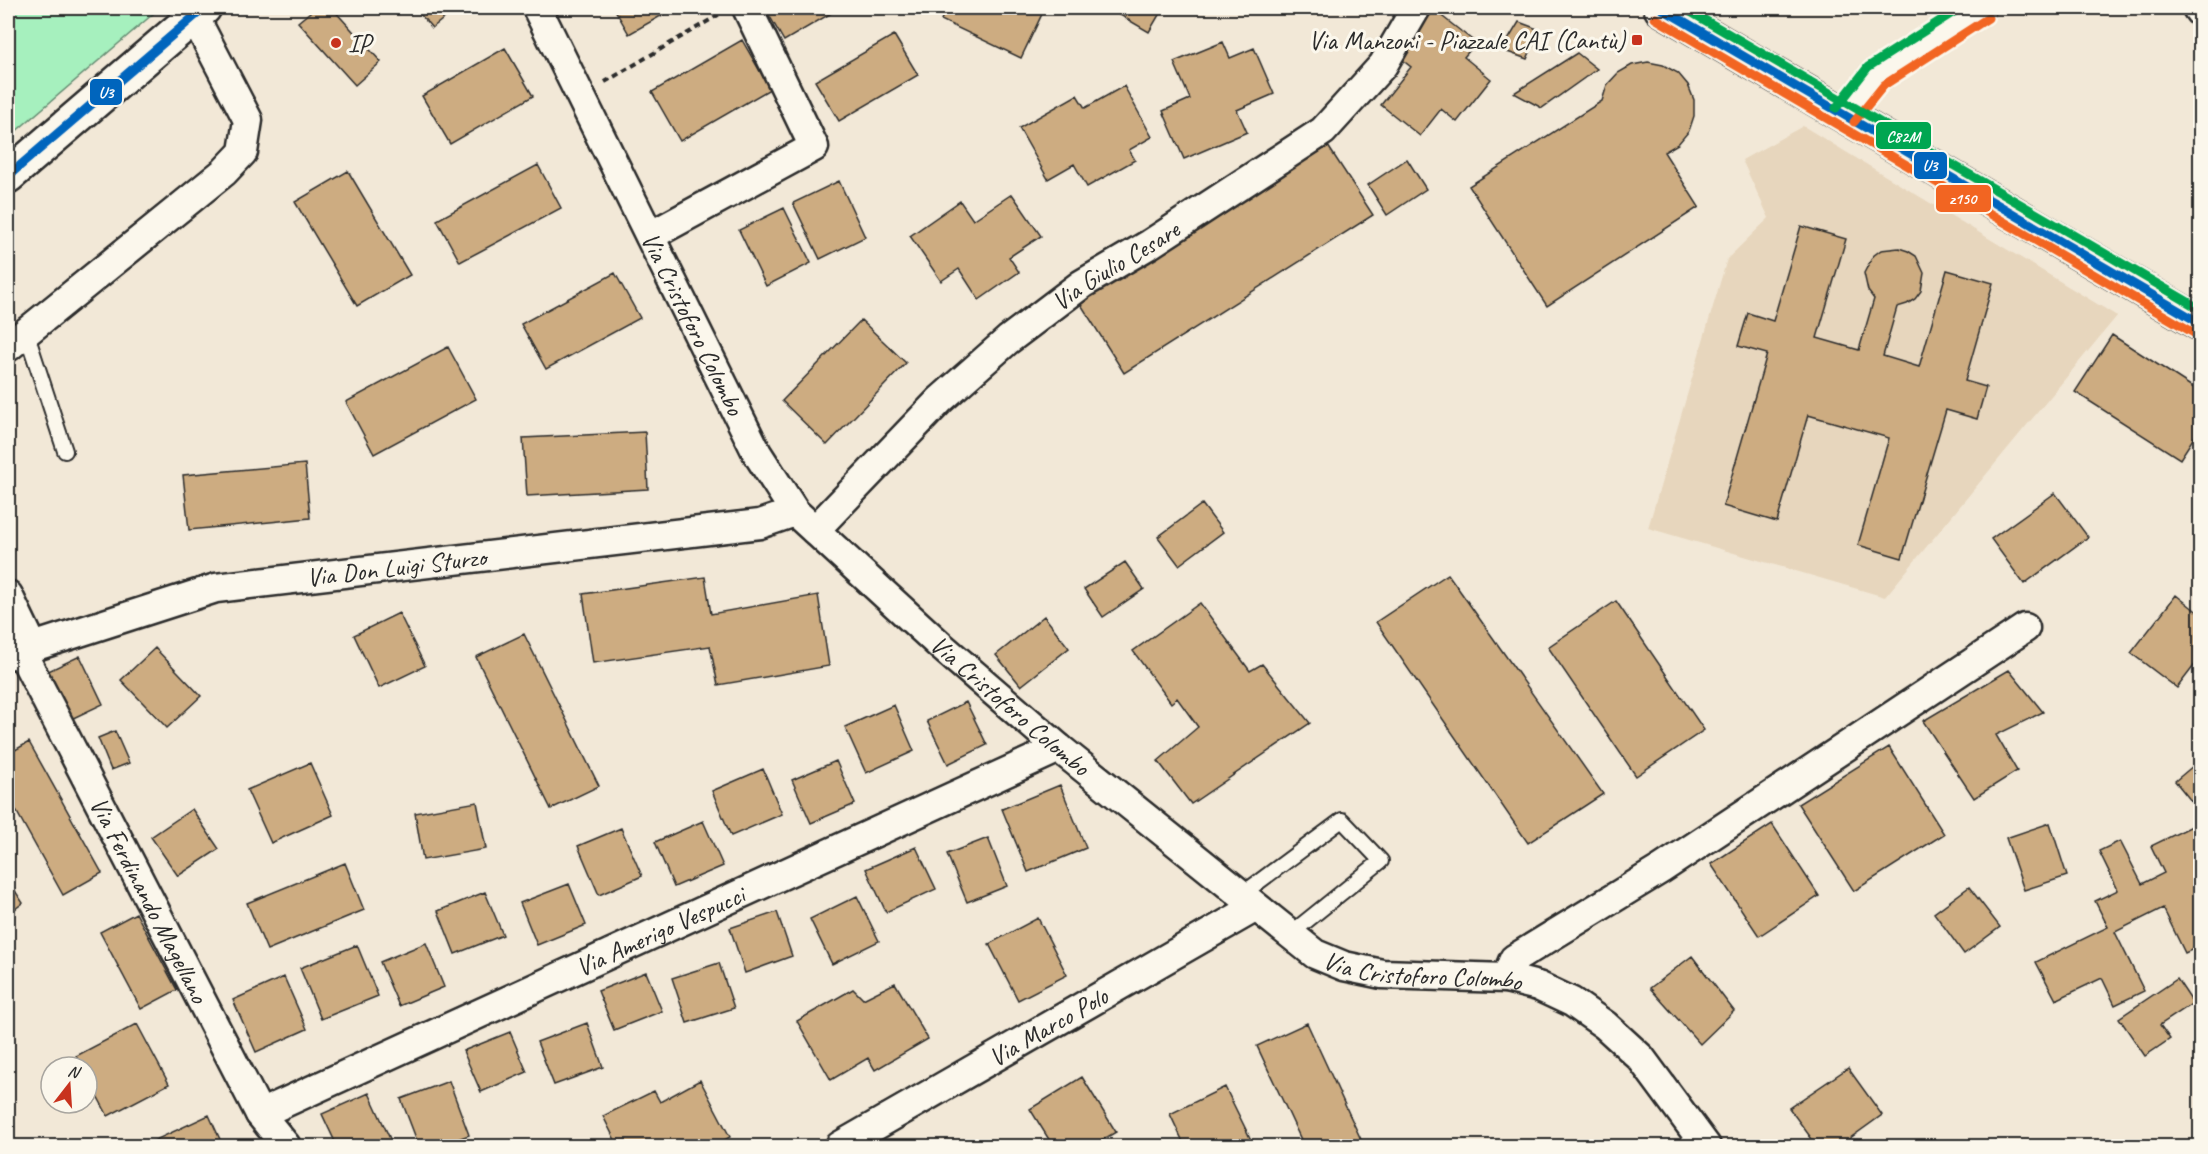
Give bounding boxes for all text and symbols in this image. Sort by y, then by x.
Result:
place label: Via Manzoni - Piazzale CAI (Cantù) [1309,24,1626,57]
place label: IP [348,27,374,60]
marker: Via Manzoni - Piazzale CAI (Cantù) [1630,33,1644,47]
marker: IP [329,36,343,50]
line badge: U3 [89,78,123,106]
text: U3 [99,83,115,103]
line badge: C82M [1875,121,1932,150]
text: C82M [1886,127,1922,147]
line badge: U3 [1913,151,1948,180]
text: U3 [1923,156,1939,176]
line badge: z150 [1935,184,1992,213]
text: z150 [1950,189,1978,209]
street label: Via Giulio Cesare [1045,212,1187,318]
street label: Via Cristoforo Colombo [634,227,753,422]
street label: Via Don Luigi Sturzo [305,540,490,594]
street label: Via Cristoforo Colombo [924,628,1098,784]
street label: Via Ferdinando Magellano [83,791,217,1010]
street label: Via Amerigo Vespucci [570,877,752,984]
street label: Via Cristoforo Colombo [1319,943,1527,998]
street label: Via Marco Polo [983,978,1115,1074]
north arrow [39,1055,99,1115]
text: N [65,1061,84,1084]

